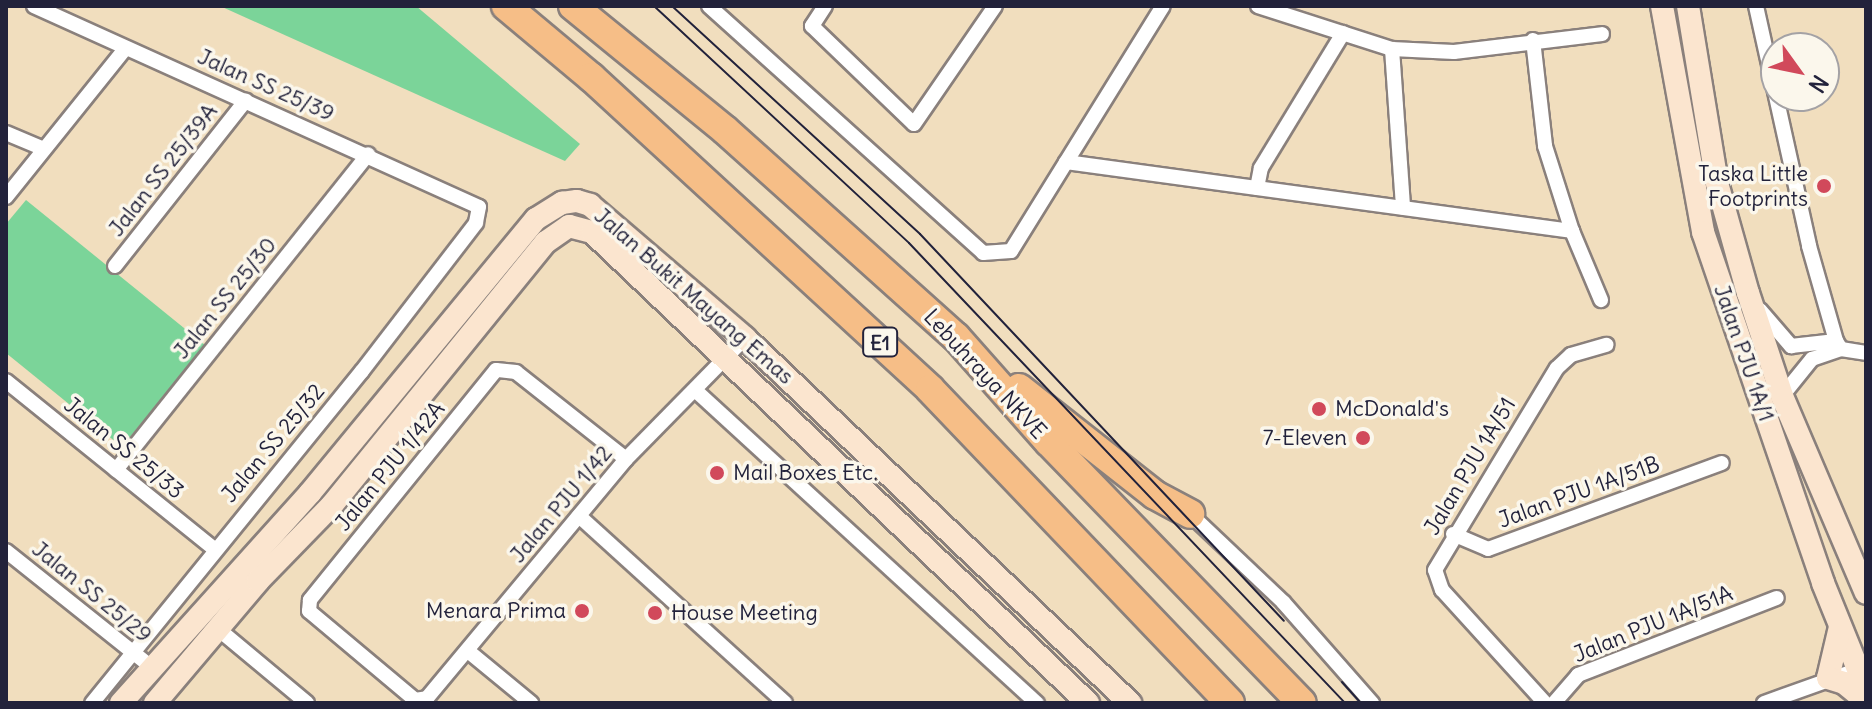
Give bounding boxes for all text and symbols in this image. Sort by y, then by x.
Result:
north arrow [1760,32,1840,112]
street label: Jalan SS 25/39 [194,43,338,127]
text: N [1803,70,1834,98]
street label: Jalan SS 25/39A [103,99,223,241]
place label: Taska Little Footprints [1698,160,1808,212]
marker: Taska Little Footprints [1815,177,1833,195]
street label: Jalan Bukit Mayang Emas [589,202,799,390]
street label: Jalan SS 25/30 [168,232,282,364]
street label: Jalan PJU 1A/1 [1708,281,1780,425]
street label: Lebuhraya NKVE [918,304,1052,444]
road number: E1 [862,326,898,358]
street label: Jalan SS 25/32 [216,379,330,507]
street label: Jalan SS 25/33 [59,392,189,504]
street label: Jalan PJU 1A/51 [1419,393,1521,539]
street label: Jalan PJU 1/42A [330,396,450,536]
place label: McDonald's [1335,396,1449,422]
marker: McDonald's [1310,400,1328,418]
place label: 7-Eleven [1263,425,1347,451]
marker: 7-Eleven [1354,429,1372,447]
street label: Jalan PJU 1/42 [504,440,618,568]
street label: Jalan PJU 1A/51B [1495,451,1663,533]
place label: Mail Boxes Etc. [733,460,878,486]
marker: Mail Boxes Etc. [708,464,726,482]
street label: Jalan SS 25/29 [27,536,157,648]
street label: Jalan PJU 1A/51A [1569,580,1737,668]
place label: Menara Prima [426,598,566,624]
place label: House Meeting [671,600,818,626]
marker: Menara Prima [573,602,591,620]
marker: House Meeting [646,604,664,622]

